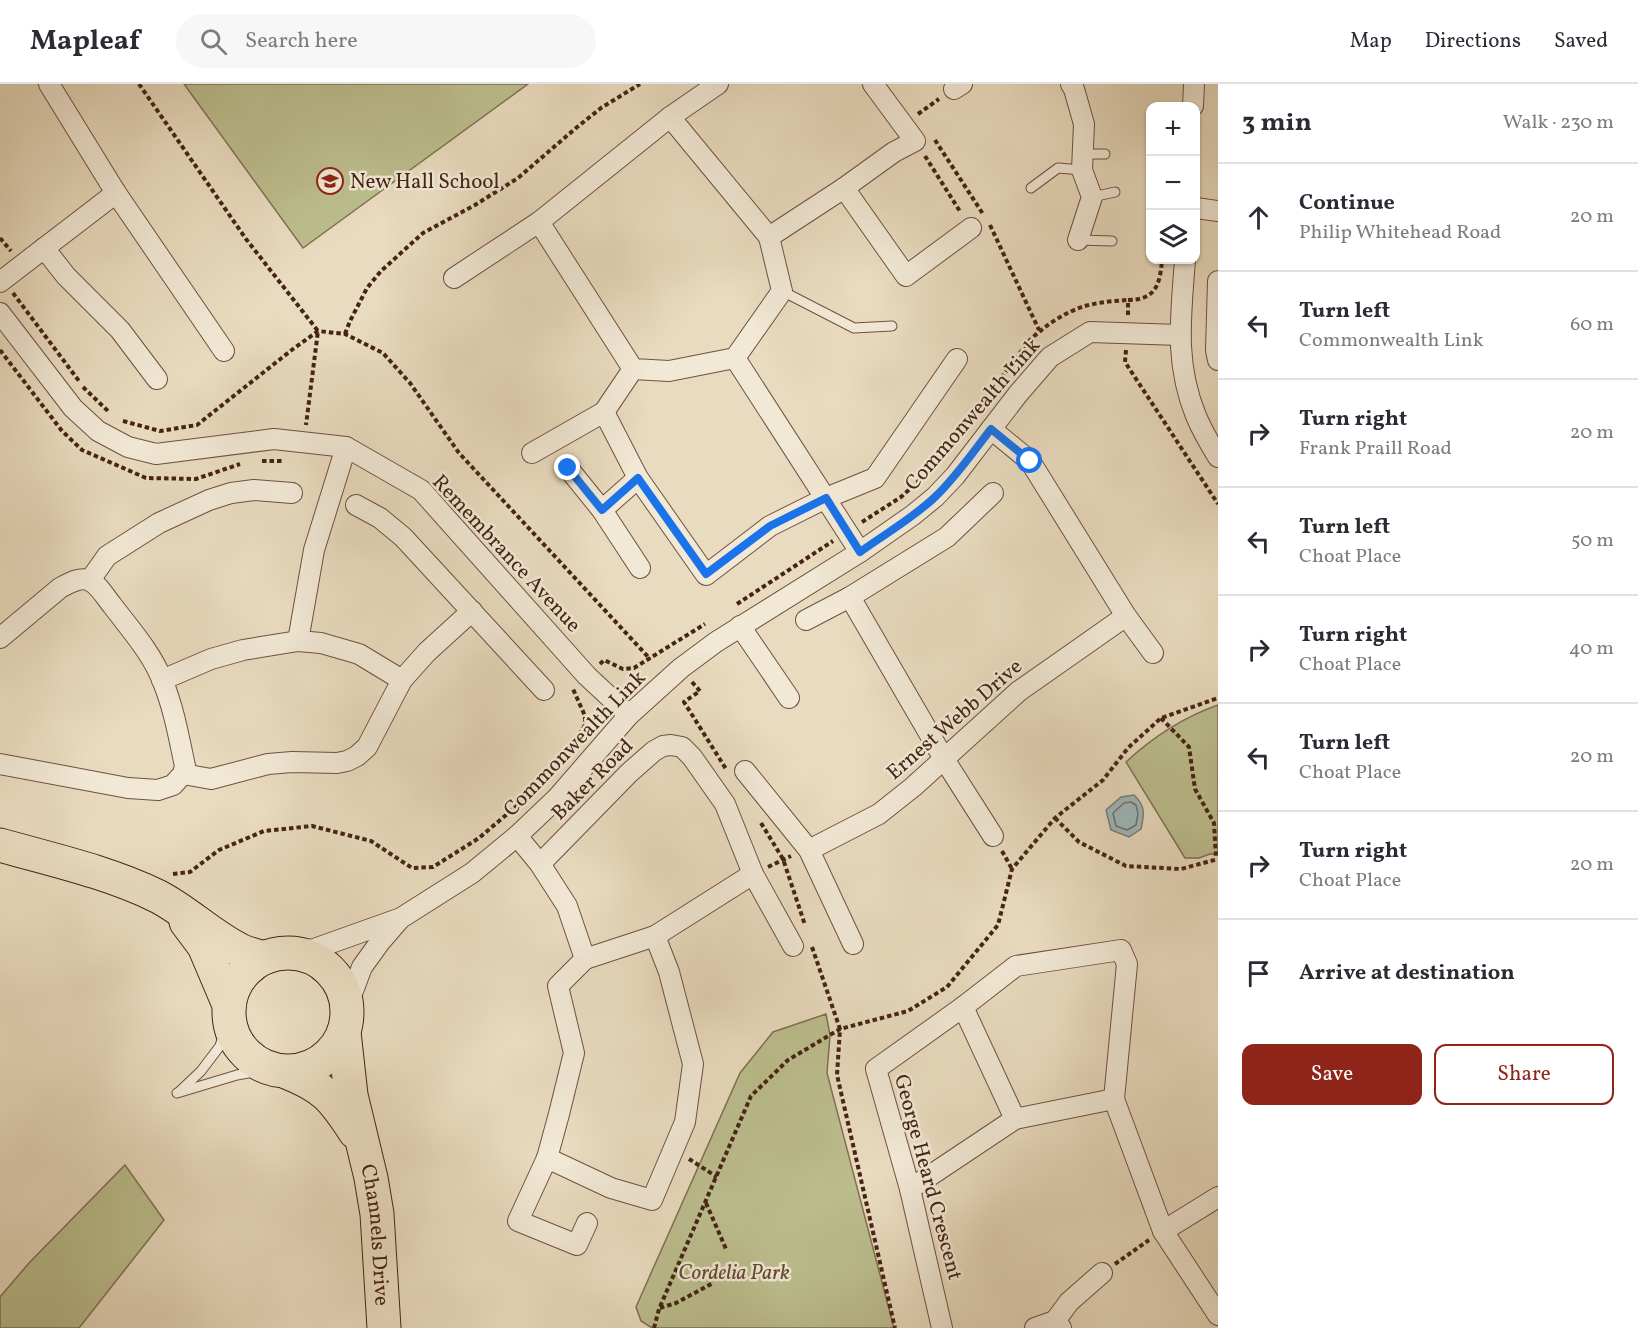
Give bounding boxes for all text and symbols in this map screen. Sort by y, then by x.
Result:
search box [176,14,596,68]
text: Mapleaf [30,22,140,61]
icon: search [197,25,230,58]
text: Search here [245,26,358,57]
text: Map [1350,27,1392,56]
text: Directions [1425,27,1521,56]
text: Saved [1554,27,1608,56]
map controls [1146,102,1200,264]
button: + [1146,102,1200,156]
text: 3 min [1242,105,1312,141]
text: Walk · 230 m [1503,109,1614,137]
button: − [1146,156,1200,210]
school or university icon: New Hall School [315,166,345,196]
place label: New Hall School [350,168,500,197]
text: Continue [1299,188,1395,219]
icon: ahead [1242,201,1275,234]
text: 20 m [1570,203,1614,231]
button: layers [1146,210,1200,264]
text: Philip Whitehead Road [1299,219,1501,247]
text: Turn left [1299,296,1390,327]
icon: left [1242,309,1275,342]
text: 60 m [1570,311,1614,339]
text: Commonwealth Link [1299,327,1484,355]
street label: Commonwealth Link [899,332,1048,498]
text: Turn right [1299,404,1407,435]
icon: right [1242,417,1275,450]
text: 20 m [1570,419,1614,447]
text: Frank Praill Road [1299,435,1452,463]
route start [1016,447,1042,473]
route end [554,454,580,480]
street label: Remembrance Avenue [425,469,587,639]
text: Turn left [1299,512,1390,543]
icon: left [1242,525,1275,558]
text: 50 m [1571,527,1614,555]
text: Choat Place [1299,543,1401,571]
text: Turn right [1299,620,1407,651]
icon: right [1242,633,1275,666]
text: 40 m [1569,635,1614,663]
text: Choat Place [1299,651,1401,679]
street label: Ernest Webb Drive [881,653,1029,787]
street label: Commonwealth Link [497,664,653,824]
text: Turn left [1299,728,1390,759]
street label: Baker Road [546,733,640,827]
icon: left [1242,741,1275,774]
text: 20 m [1570,743,1614,771]
text: Choat Place [1299,759,1401,787]
text: Turn right [1299,836,1407,867]
icon: right [1242,849,1275,882]
text: 20 m [1570,851,1614,879]
text: Choat Place [1299,867,1401,895]
icon: arrive [1242,957,1275,990]
text: Arrive at destination [1299,958,1515,989]
button: Save [1242,1044,1422,1105]
button: Share [1434,1044,1614,1105]
street label: George Heard Crescent [886,1071,969,1283]
street label: Channels Drive [352,1161,396,1307]
park label: Cordelia Park [678,1259,790,1288]

